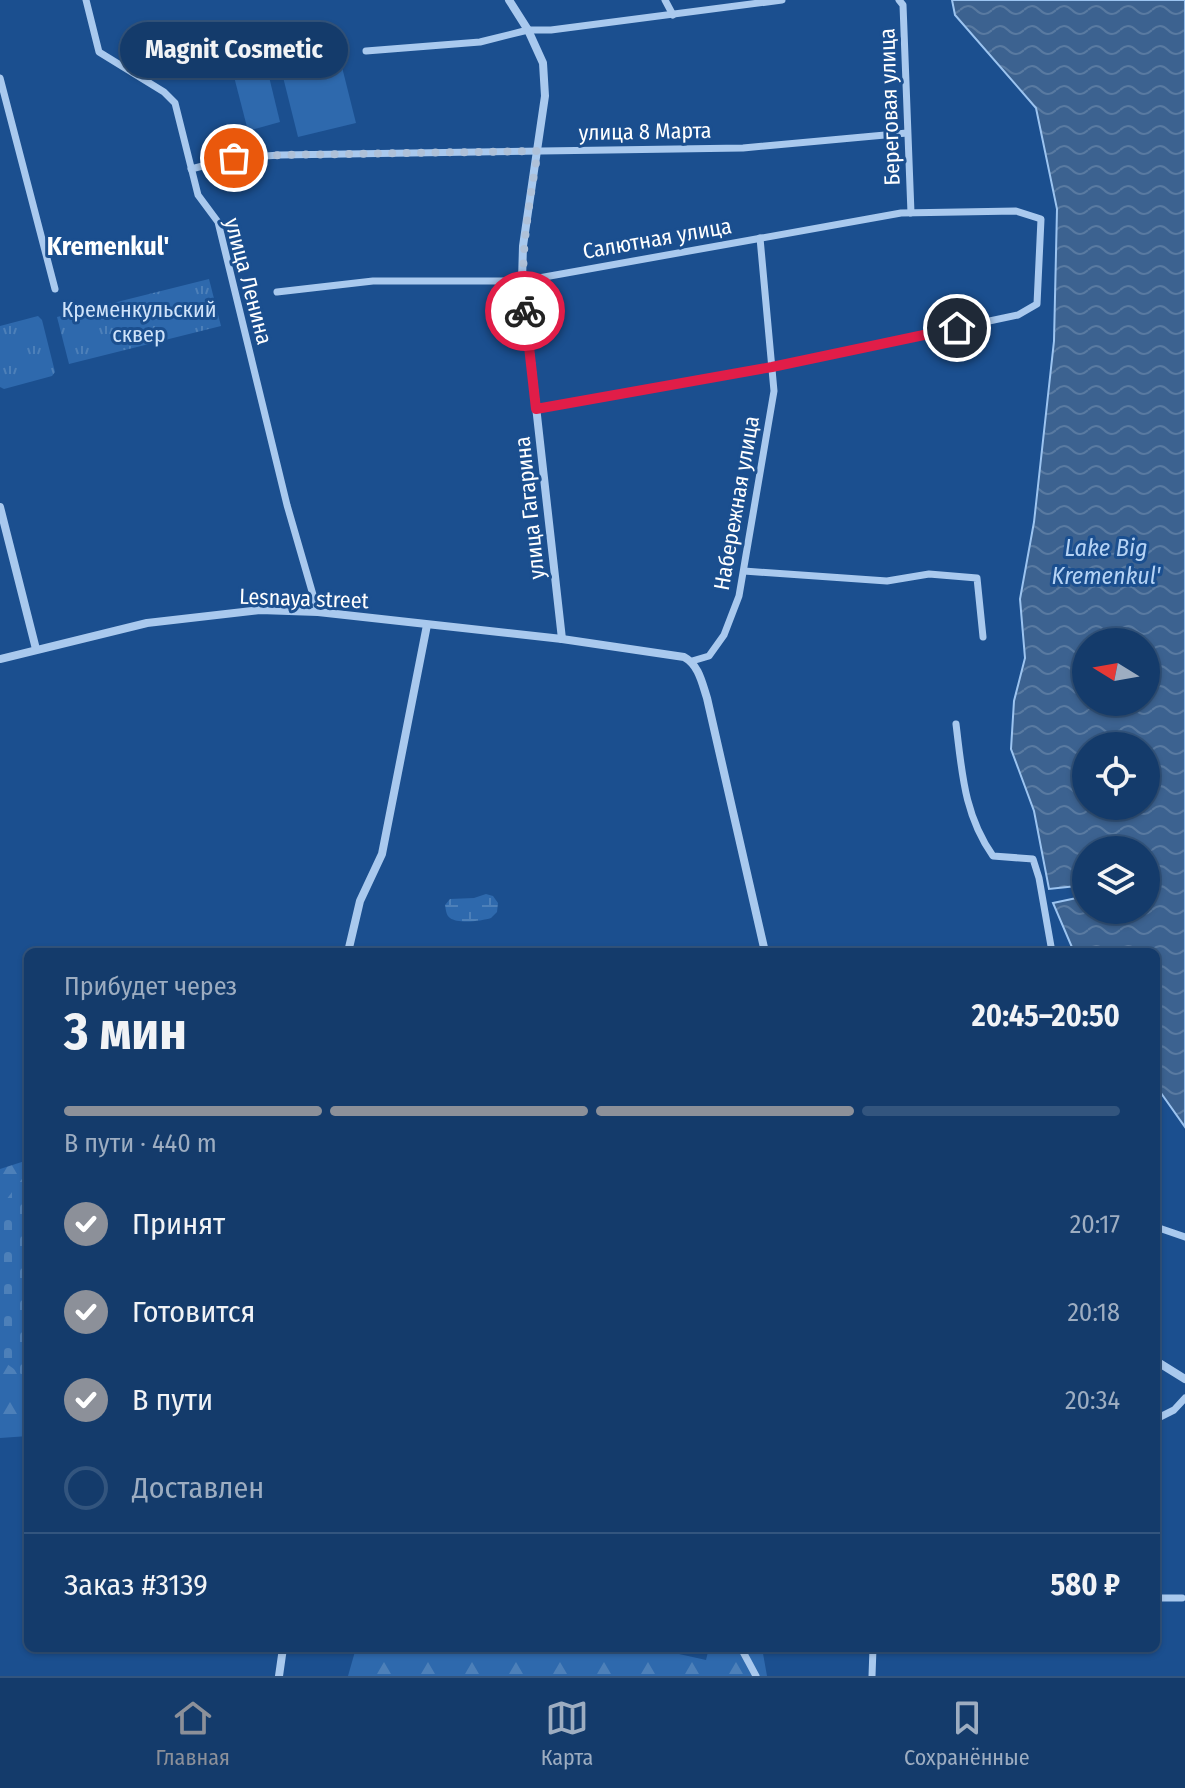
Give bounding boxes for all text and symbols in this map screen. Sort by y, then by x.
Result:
callout: Magnit Cosmetic [120,22,348,78]
street label: Береговая улица [873,28,906,186]
text: Magnit Cosmetic [145,34,323,65]
street label: улица 8 Марта [578,117,712,146]
pin [200,124,268,192]
icon: bag [212,136,256,180]
street label: Салютная улица [580,212,734,265]
street label: улица Ленина [219,215,278,347]
district label: Kremenkul' [47,231,169,262]
courier [485,271,565,351]
icon: bike [503,289,547,333]
pin [923,294,991,362]
park label: Кременкульский сквер [61,296,217,348]
icon: home [935,306,979,350]
street label: Набережная улица [708,414,765,592]
street label: улица Гагарина [509,435,550,581]
water label: Lake Big Kremenkul' [1051,534,1161,590]
street label: Lesnaya street [239,583,370,614]
north arrow [1072,628,1160,716]
map controls [1072,628,1160,924]
button: locate [1072,732,1160,820]
button: layers [1072,836,1160,924]
text: Прибудет через [64,971,237,1002]
text: 20:45–20:50 [972,998,1120,1034]
text: 3 мин [64,1000,187,1063]
text: В пути · 440 m [64,1128,217,1159]
icon: check [64,1202,108,1246]
text: Принят [132,1206,225,1242]
text: 20:17 [1070,1209,1120,1240]
icon: check [64,1290,108,1334]
text: Готовится [132,1294,255,1330]
text: 20:18 [1067,1297,1120,1328]
icon: check [64,1378,108,1422]
text: В пути [132,1382,213,1418]
text: 20:34 [1065,1385,1120,1416]
text: Доставлен [132,1470,264,1506]
text: Заказ #3139 [64,1567,208,1603]
text: 580 ₽ [1051,1567,1120,1603]
tab: Главная [155,1696,230,1771]
tab: Карта [541,1696,593,1771]
tab: Сохранённые [904,1696,1030,1771]

